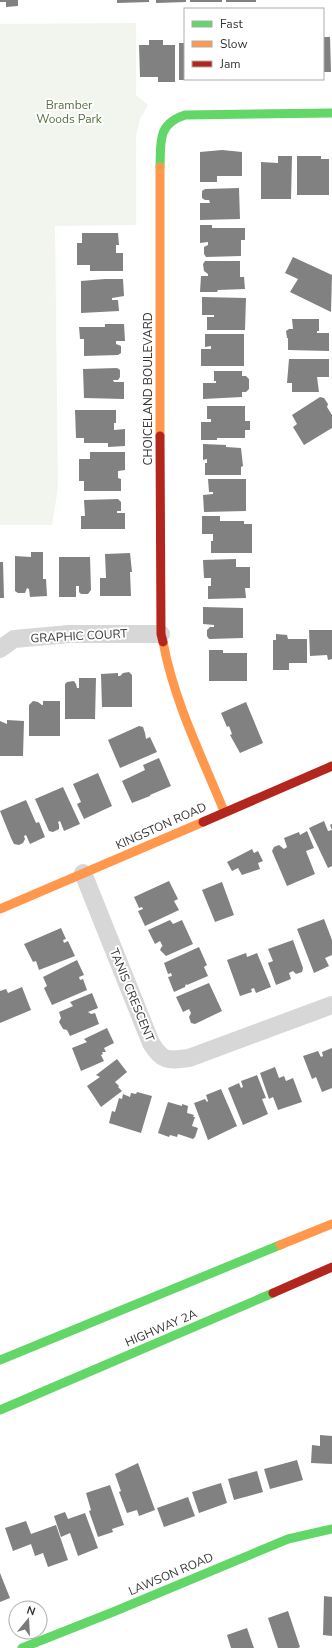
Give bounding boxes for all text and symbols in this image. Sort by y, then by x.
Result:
legend [184,8,324,80]
text: Fast [220,16,243,32]
text: Slow [220,36,248,52]
text: Jam [219,56,241,72]
park label: Bramber Woods Park [36,97,103,127]
street label: CHOICELAND BOULEVARD [140,312,156,466]
street label: GRAPHIC COURT [30,625,129,647]
street label: KINGSTON ROAD [113,799,209,853]
street label: TANIS CRESCENT [106,946,158,1045]
street label: HIGHWAY 2A [123,1306,200,1350]
street label: LAWSON ROAD [126,1549,216,1599]
north arrow [8,1600,48,1640]
text: N [25,1603,37,1619]

